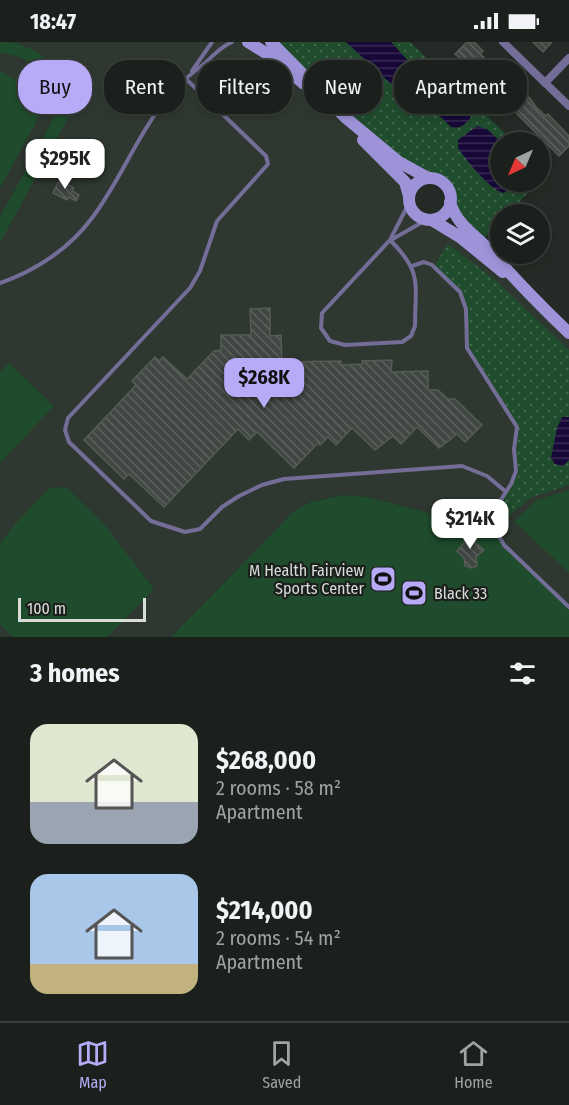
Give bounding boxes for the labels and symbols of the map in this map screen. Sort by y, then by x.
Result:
north arrow [490,132,550,192]
pin: $295K [23,139,107,190]
pin: $268K [222,358,306,409]
pin: $214K [428,499,512,550]
place label: M Health Fairview Sports Center [249,561,365,598]
sports icon: M Health Fairview Sports Center [368,564,398,594]
sports icon: Black 33 [399,578,429,608]
place label: Black 33 [434,584,487,603]
scale bar [18,595,146,622]

